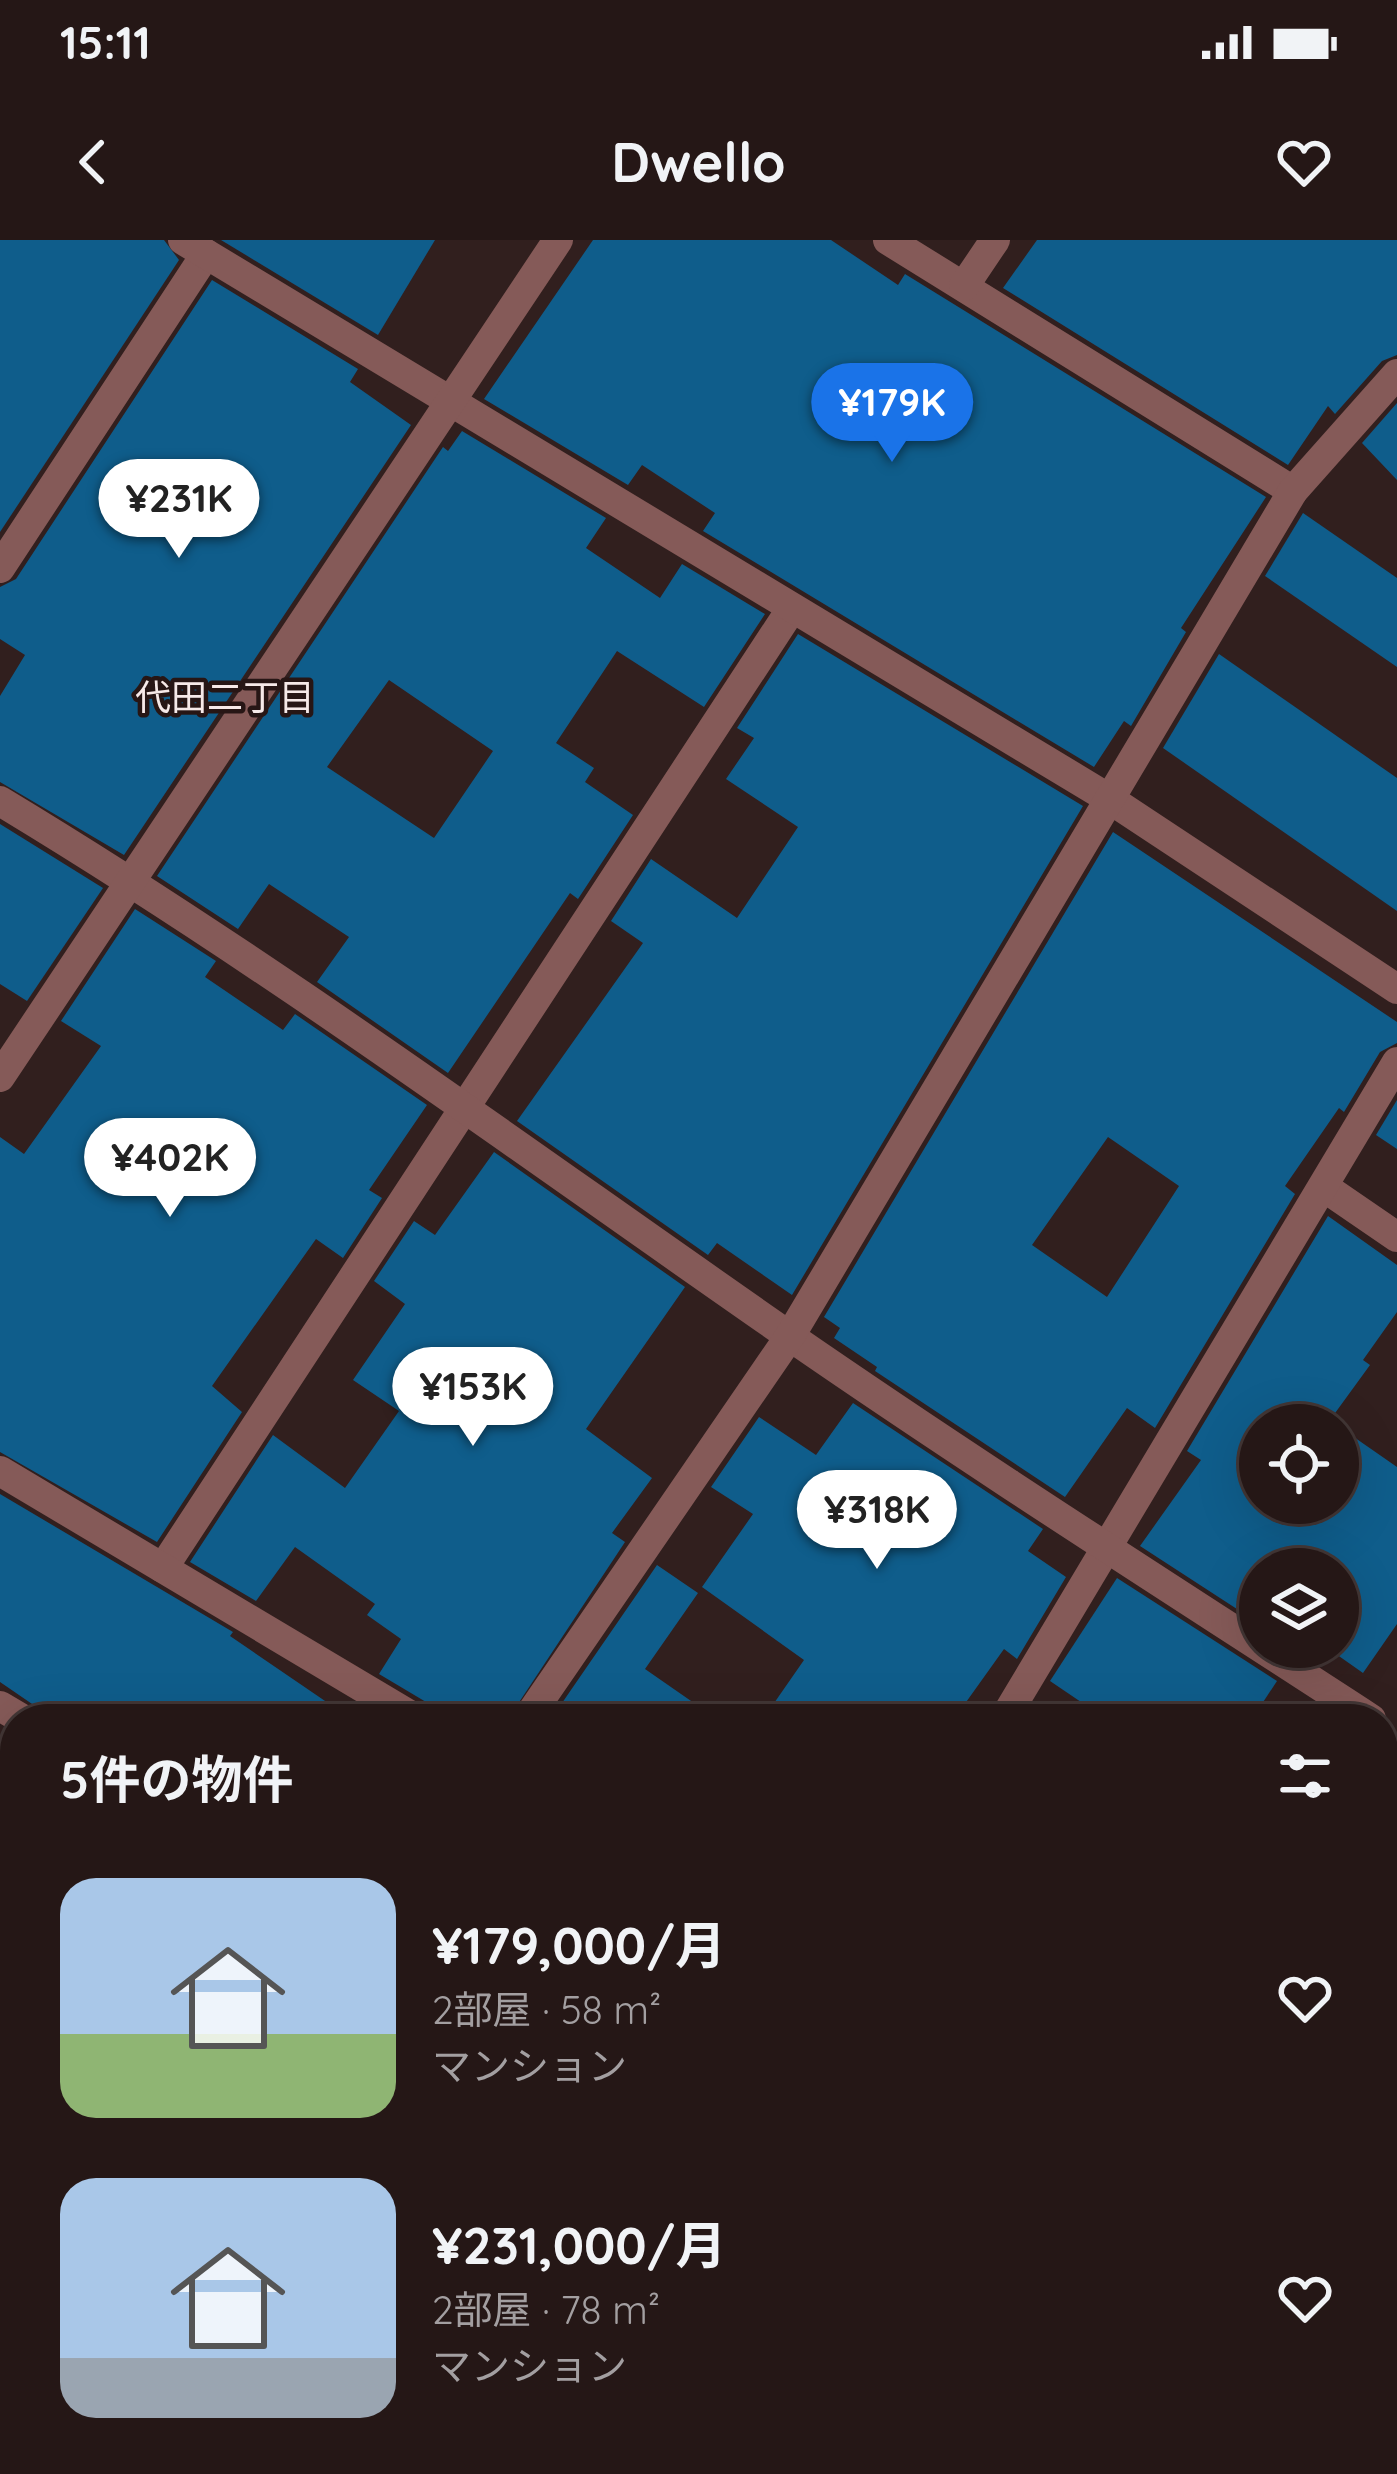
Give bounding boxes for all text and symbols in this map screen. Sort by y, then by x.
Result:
text: 15:11 [60,14,151,70]
text: Dwello [611,128,786,196]
icon: back [60,129,126,195]
icon: heart [1271,129,1337,195]
pin: ¥179K [808,363,976,465]
text: ¥179K [838,377,946,426]
pin: ¥231K [95,459,263,561]
text: ¥231K [125,473,233,522]
district label: 代田二丁目 [135,674,315,719]
pin: ¥402K [86,1118,254,1220]
text: ¥402K [111,1132,229,1181]
pin: ¥153K [389,1347,557,1449]
text: ¥153K [419,1361,527,1410]
map controls [1239,1404,1359,1668]
button: locate [1239,1404,1359,1524]
pin: ¥318K [793,1470,961,1572]
text: ¥318K [824,1484,930,1533]
button: layers [1239,1548,1359,1668]
icon: filters [1272,1743,1338,1809]
text: 5件の物件 [60,1747,293,1811]
text: ¥179,000/月 [432,1913,726,1977]
icon: home [156,1926,300,2070]
icon: heart [1272,1965,1338,2031]
text: 2部屋 · 58 m² [432,1985,661,2034]
text: マンション [432,2041,627,2090]
text: ¥231,000/月 [432,2213,727,2277]
icon: home [156,2226,300,2370]
icon: heart [1272,2265,1338,2331]
text: 2部屋 · 78 m² [432,2285,660,2334]
text: マンション [432,2341,627,2390]

